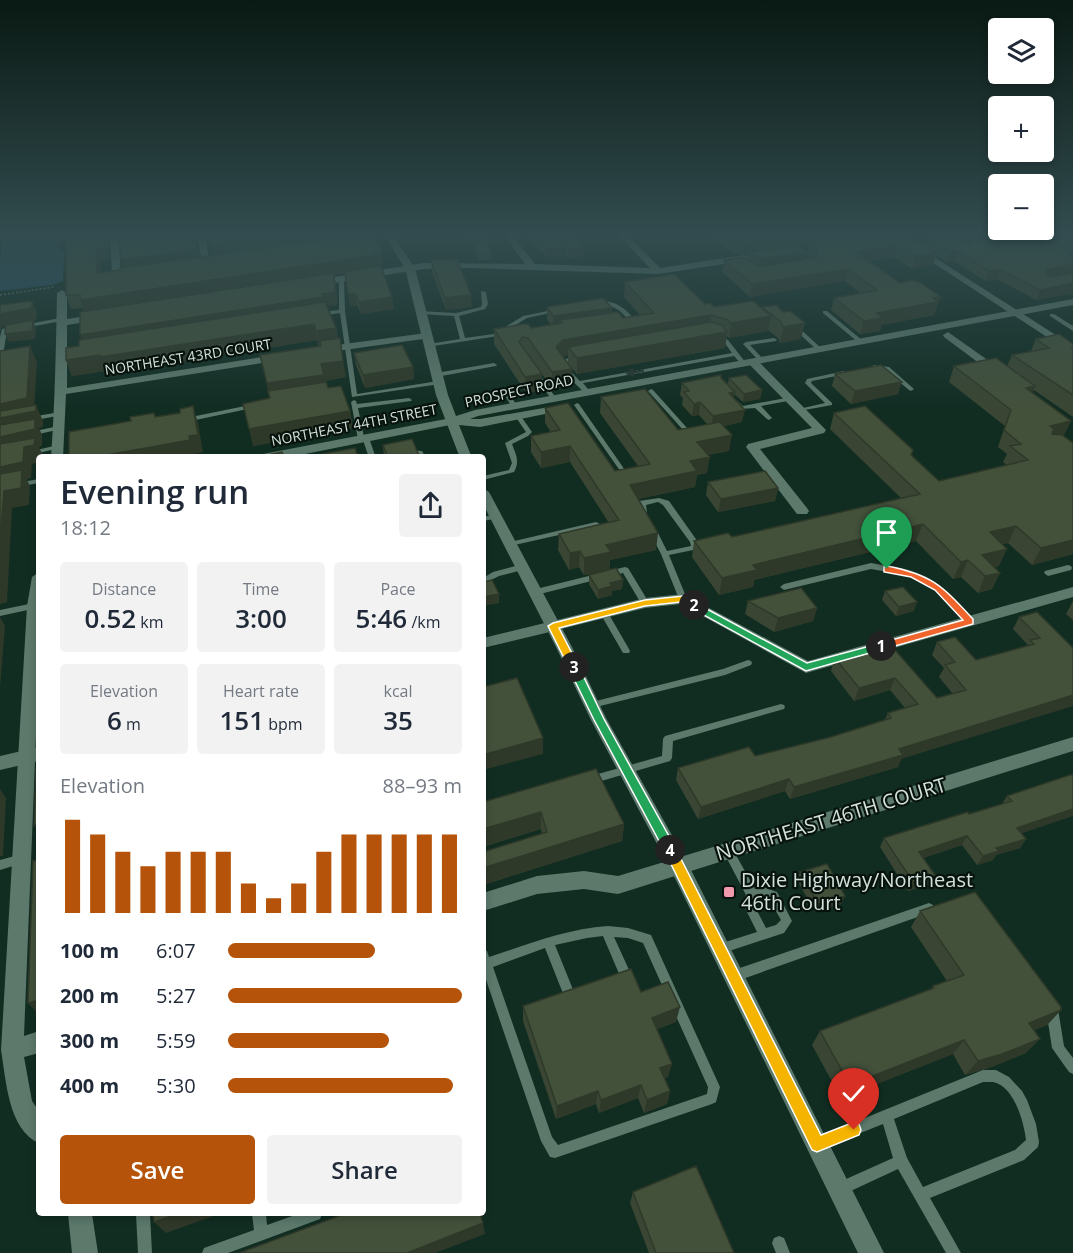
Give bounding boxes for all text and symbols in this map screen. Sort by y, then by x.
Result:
map controls [988,18,1054,240]
button: layers [988,18,1054,84]
button: + [988,96,1054,162]
button: − [988,174,1054,240]
street label: NORTHEAST 43RD COURT [103,334,273,379]
one-way arrow [626,368,645,377]
street label: PROSPECT ROAD [463,370,575,411]
street label: NORTHEAST 44TH STREET [269,399,439,450]
text: Evening run [60,469,249,514]
button: share [399,474,462,537]
pin [861,507,912,569]
text: 18:12 [60,514,111,541]
icon: arrive [870,516,903,549]
text: Distance [92,578,156,600]
text: Time [243,578,279,600]
text: Pace [380,578,416,600]
pin: 2 [679,590,709,620]
text: 2 [689,594,699,616]
text: 0.52 [84,600,136,636]
text: 3:00 [235,600,287,636]
text: 5:46 [356,600,407,636]
text: km [136,611,164,633]
text: /km [407,611,440,633]
pin: 1 [866,631,896,661]
text: 1 [876,635,886,657]
pin: 3 [559,652,589,682]
text: 3 [569,656,579,678]
text: Elevation [90,680,158,702]
text: Heart rate [223,680,299,702]
text: kcal [384,680,413,702]
text: 6 [107,702,122,738]
text: 151 [219,702,264,738]
text: 35 [383,702,413,738]
text: m [122,713,141,735]
text: bpm [264,713,303,735]
street label: NORTHEAST 46TH COURT [712,771,949,866]
text: Elevation [60,772,145,799]
text: 88–93 m [383,772,462,799]
pin: 4 [655,835,685,865]
text: 4 [665,839,675,861]
place label: Dixie Highway/Northeast 46th Court [741,866,973,916]
marker: Dixie Highway/Northeast 46th Court [722,885,736,899]
text: 100 m [60,937,119,964]
text: 6:07 [156,937,196,964]
text: 200 m [60,982,119,1009]
text: 5:27 [156,982,196,1009]
text: 300 m [60,1027,119,1054]
text: 5:59 [156,1027,196,1054]
pin [828,1068,879,1130]
text: 400 m [60,1072,119,1099]
text: 5:30 [156,1072,196,1099]
icon: check [837,1077,870,1110]
button: Save [60,1135,255,1204]
button: Share [267,1135,462,1204]

